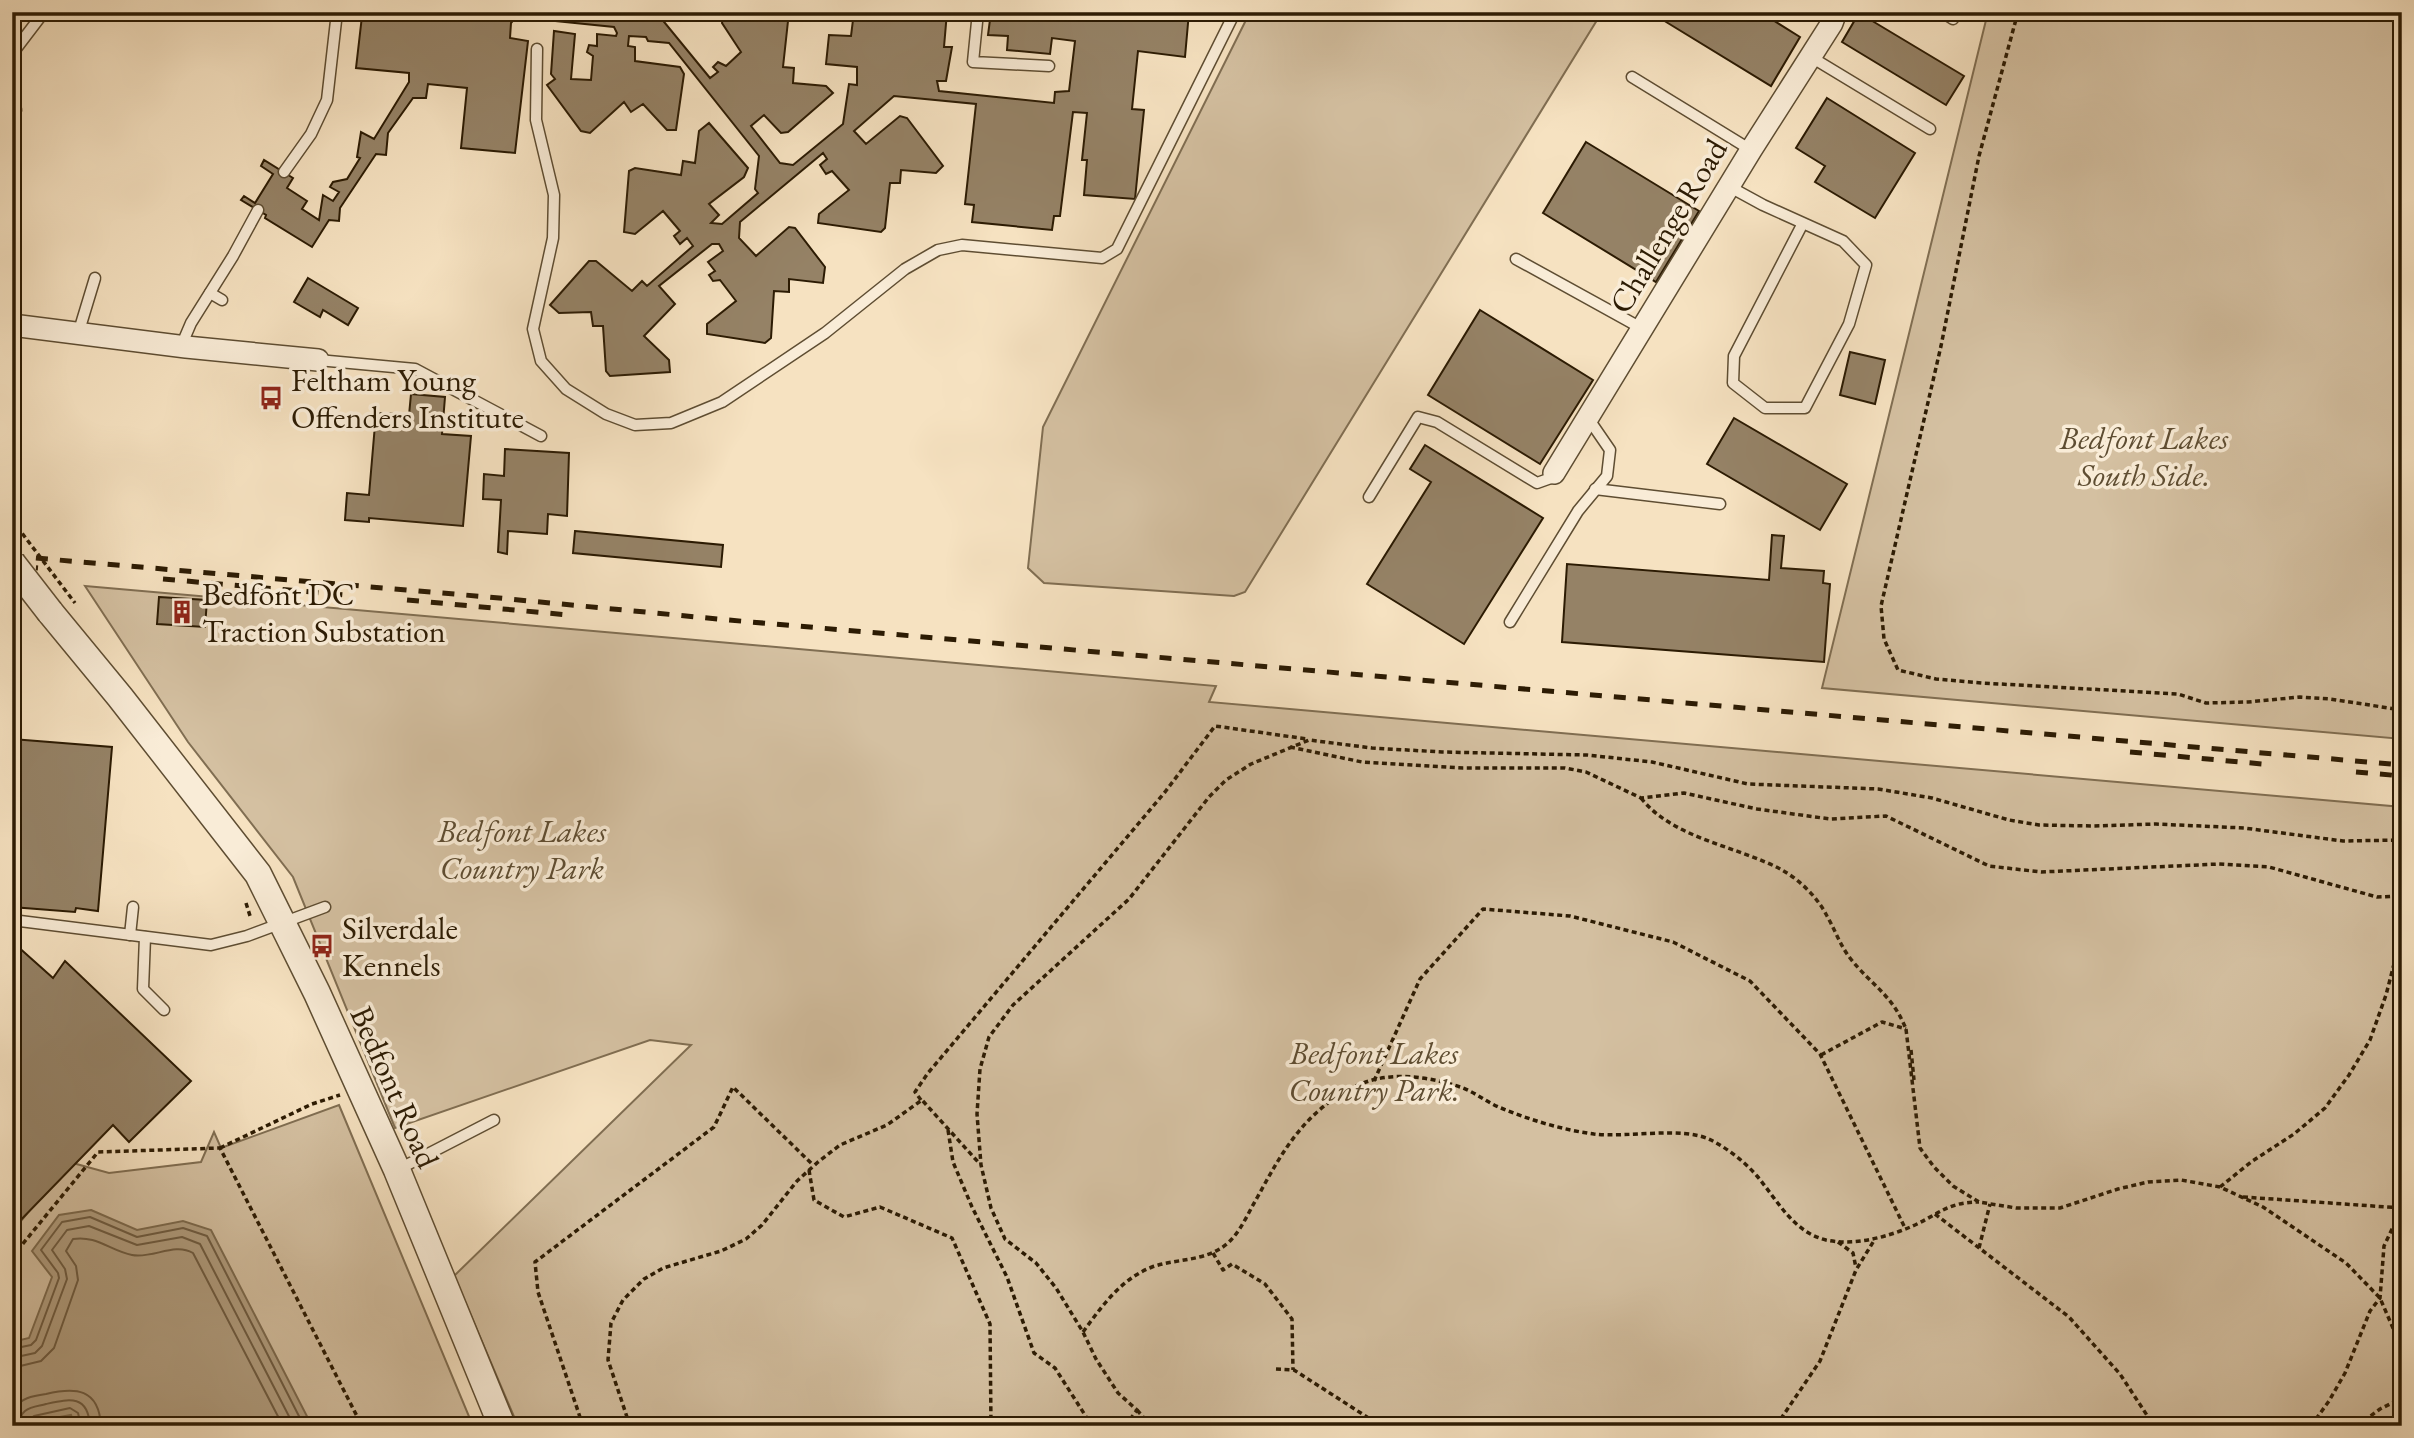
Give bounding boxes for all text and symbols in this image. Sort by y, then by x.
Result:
street label: Challenge Road [1599,130,1737,321]
place label: Feltham Young Offenders Institute [291,359,524,438]
bus stop icon: Feltham Young Offenders Institute [257,384,285,412]
park label: Bedfont Lakes South Side. [2059,417,2229,496]
place label: Bedfont DC Traction Substation [202,573,446,652]
building icon: Bedfont DC Traction Substation [168,598,196,626]
park label: Bedfont Lakes Country Park [437,810,607,889]
place label: Silverdale Kennels [342,907,458,986]
bus stop icon: Silverdale Kennels [308,932,336,960]
street label: Bedfont Road [341,1000,450,1175]
park label: Bedfont Lakes Country Park. [1288,1032,1460,1111]

